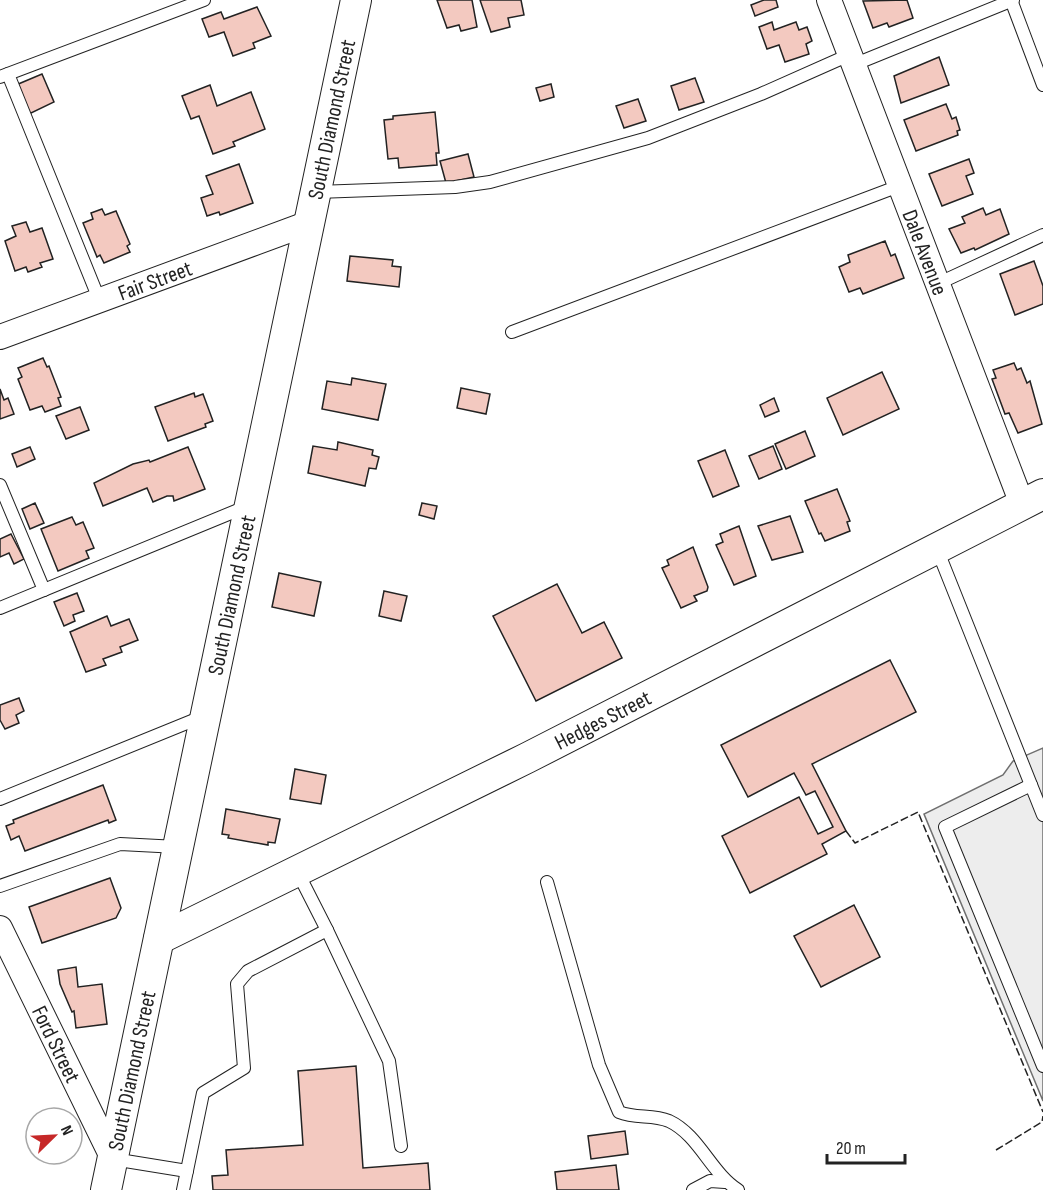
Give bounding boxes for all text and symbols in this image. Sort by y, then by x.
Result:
street label: South Diamond Street [302,37,362,202]
street label: Dale Avenue [896,206,953,299]
street label: Fair Street [115,255,196,307]
street label: South Diamond Street [203,513,262,678]
street label: Hedges Street [551,685,656,757]
street label: South Diamond Street [103,988,163,1153]
street label: Ford Street [25,1002,86,1088]
north arrow [24,1106,84,1166]
text: N [56,1123,77,1138]
scale bar [827,1127,905,1165]
text: 20 m [836,1138,866,1159]

